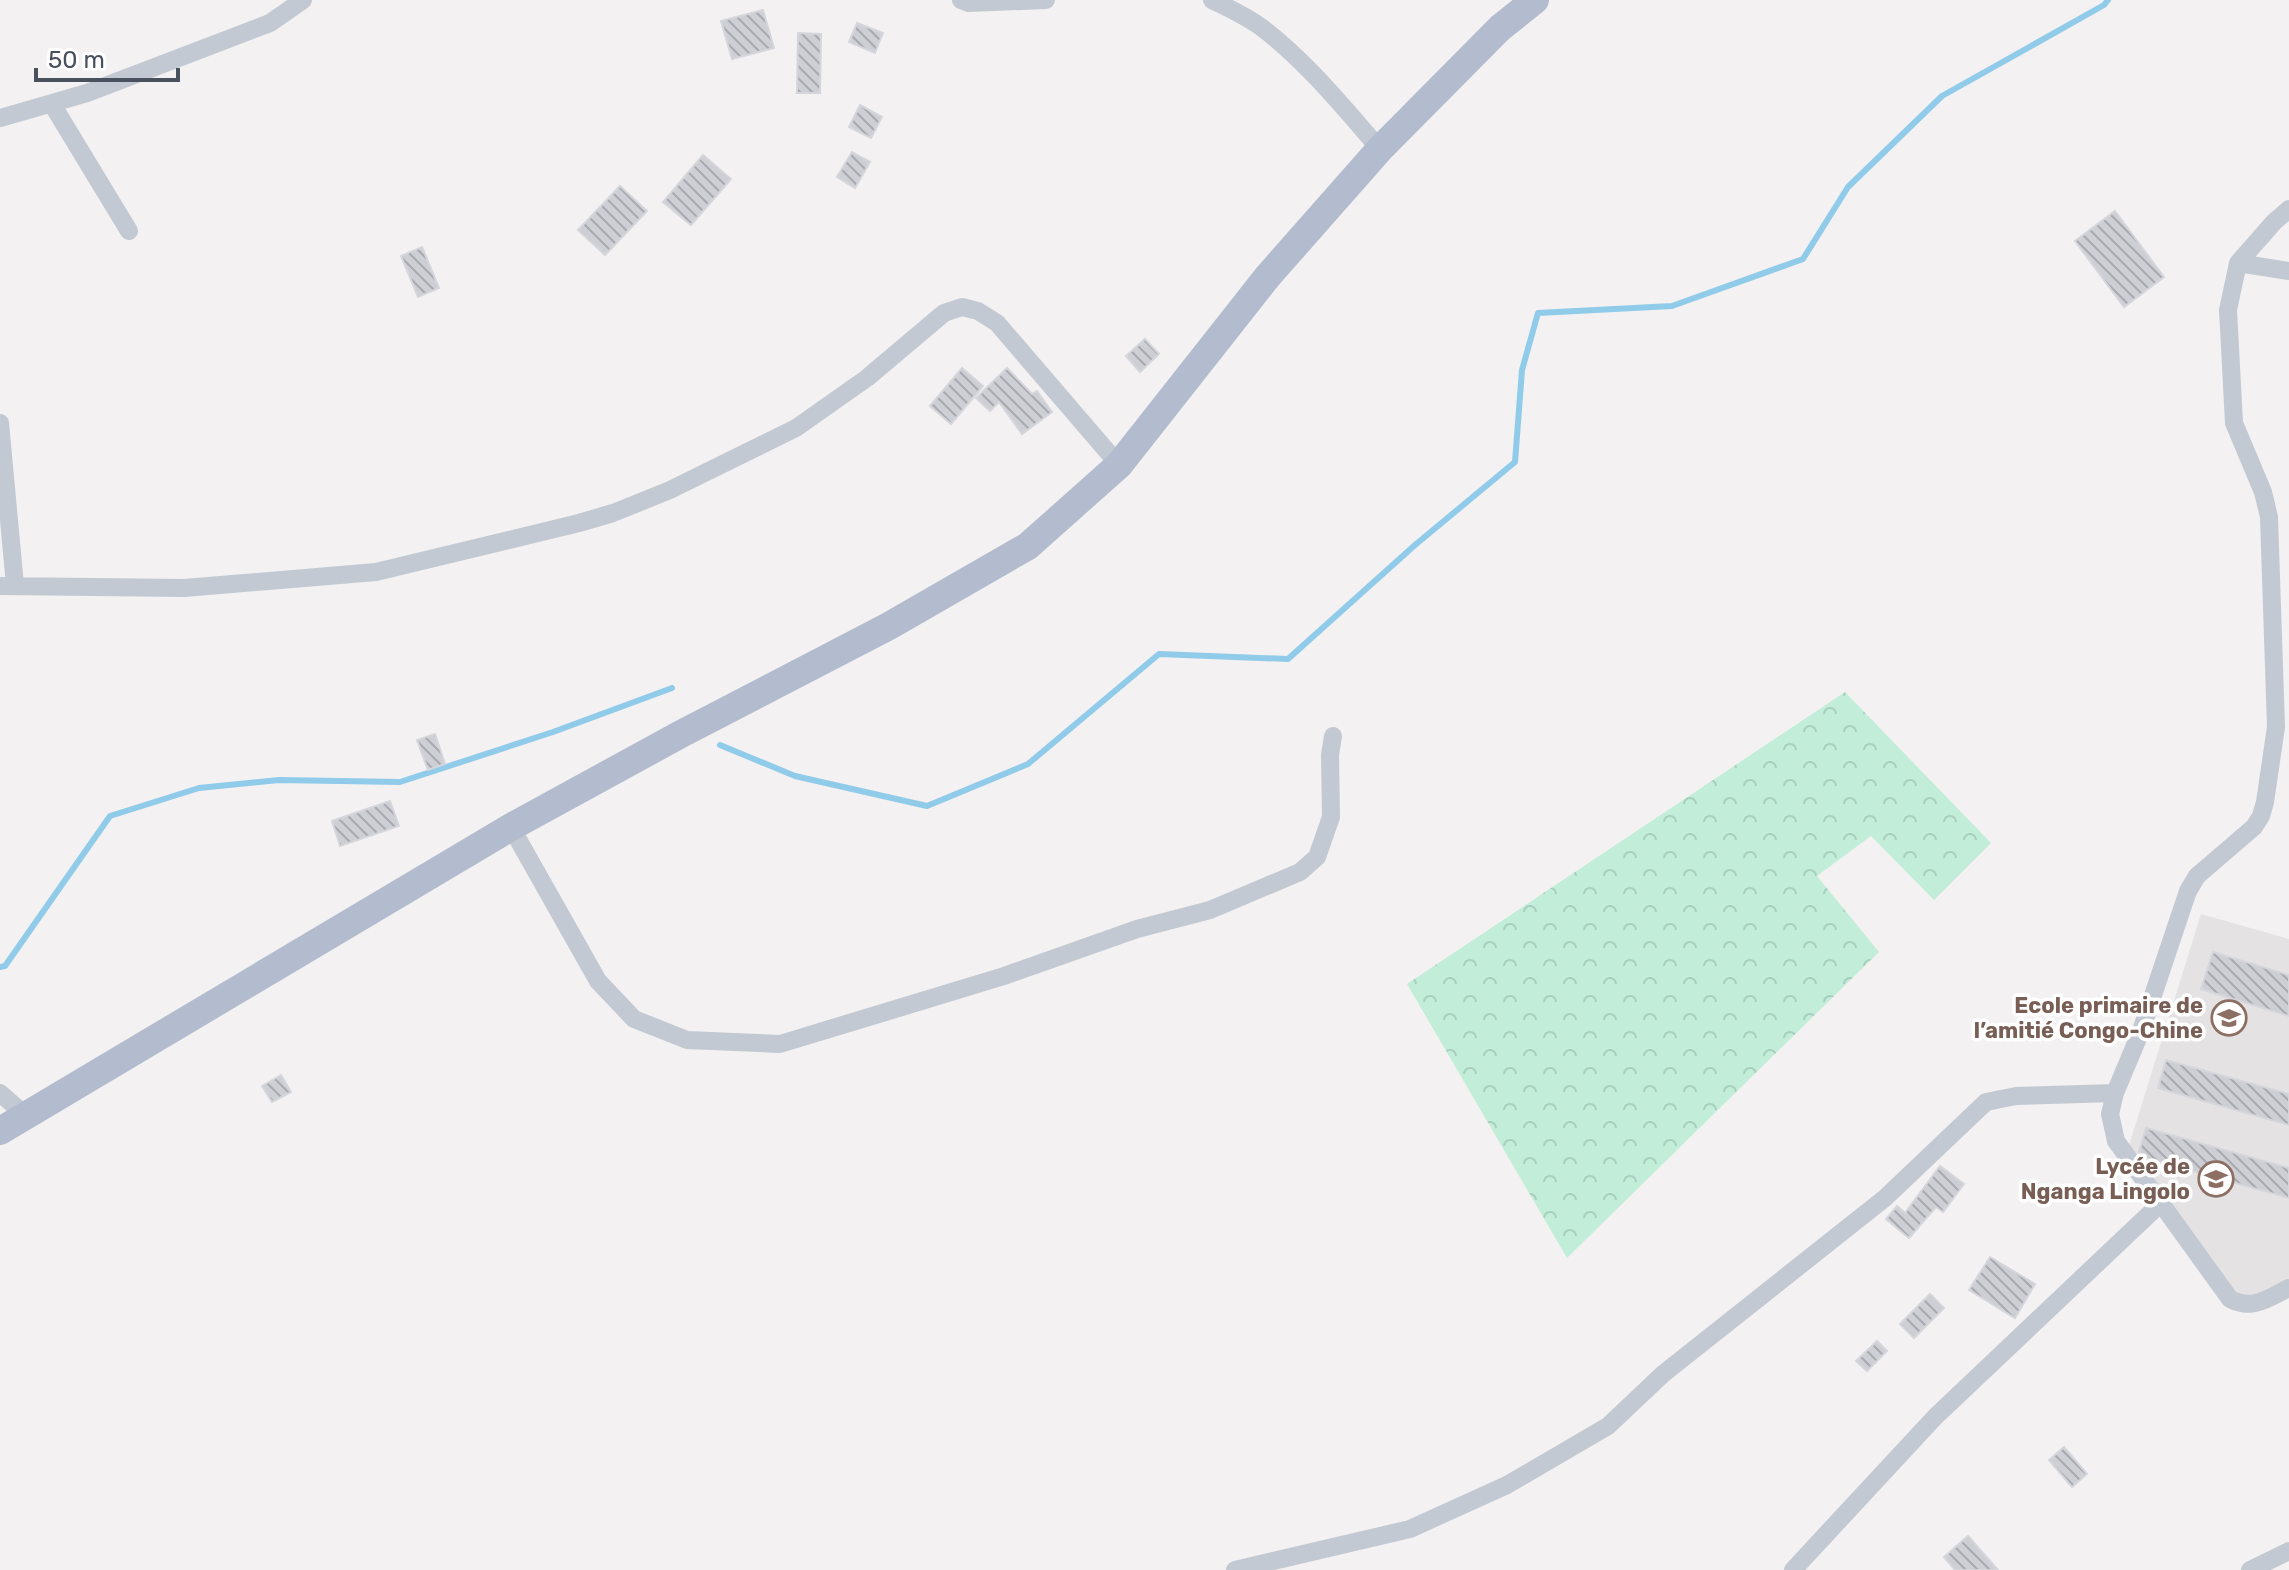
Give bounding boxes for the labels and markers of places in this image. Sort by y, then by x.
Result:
place label: Ecole primaire de l’amitié Congo-Chine [1974,992,2203,1044]
school or university icon: Ecole primaire de l’amitié Congo-Chine [2210,999,2248,1037]
place label: Lycée de Nganga Lingolo [2021,1153,2190,1205]
school or university icon: Lycée de Nganga Lingolo [2197,1160,2235,1198]

